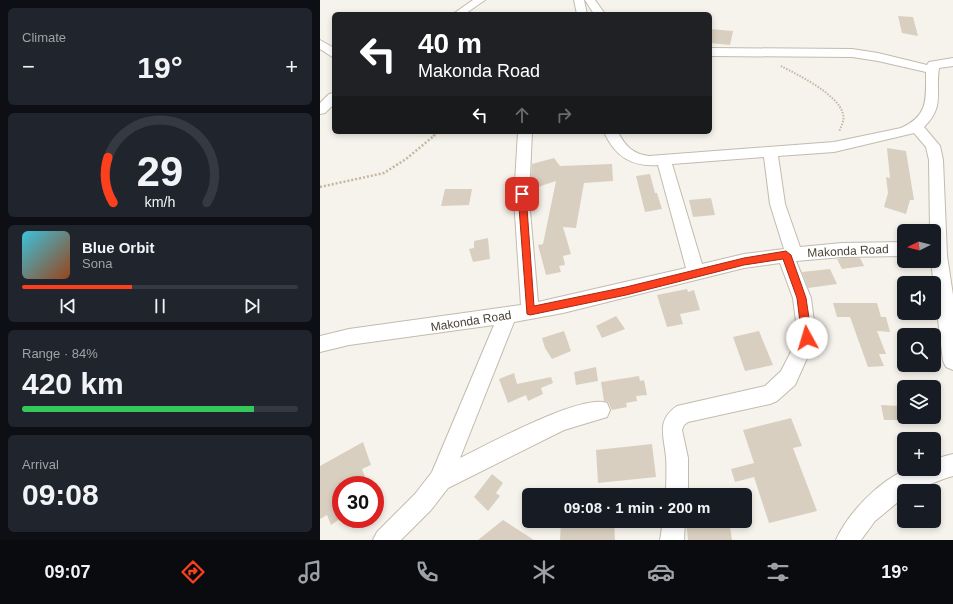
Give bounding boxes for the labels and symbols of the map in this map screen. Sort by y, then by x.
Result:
pin [505,177,539,211]
north arrow [897,224,941,268]
street label: Makonda Road [807,242,889,260]
street label: Makonda Road [430,308,512,334]
position arrow [786,317,828,359]
speed limit sign: 30 [332,476,384,528]

